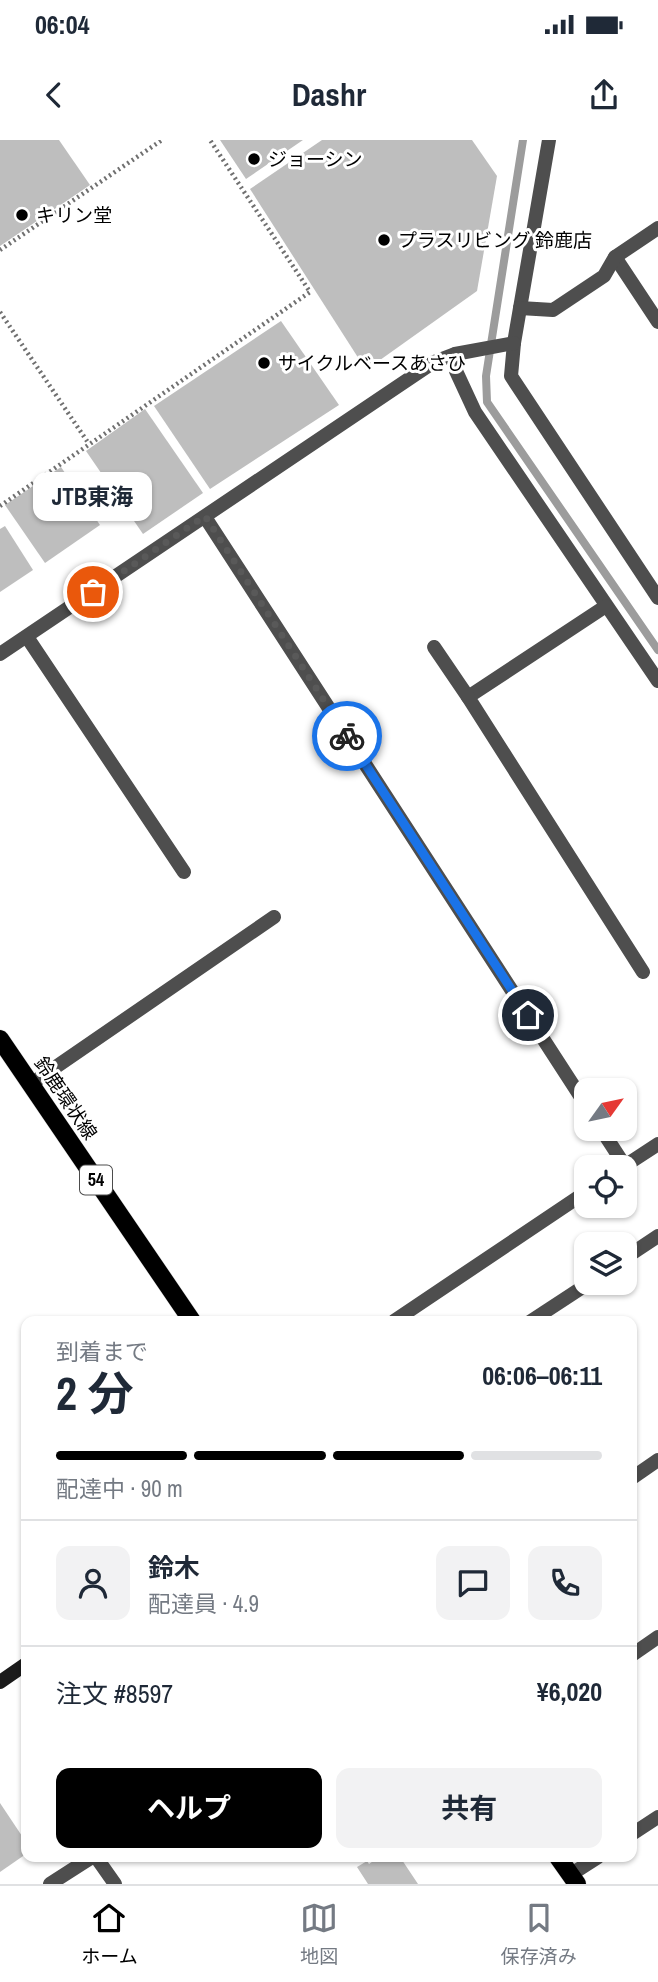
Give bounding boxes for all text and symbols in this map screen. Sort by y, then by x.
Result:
text: 06:04 [35,7,90,42]
text: Dashr [292,73,366,116]
icon: back [35,76,73,114]
icon: share [585,76,623,114]
place label: ジョーシン [268,146,363,172]
marker: ジョーシン [246,151,262,167]
place label: キリン堂 [36,202,112,228]
marker: キリン堂 [14,207,30,223]
place label: プラスリビング 鈴鹿店 [398,227,592,253]
marker: プラスリビング 鈴鹿店 [376,232,392,248]
place label: サイクルベースあさひ [278,350,466,376]
marker: サイクルベースあさひ [256,355,272,371]
callout: JTB東海 [34,473,152,522]
text: JTB東海 [52,481,133,512]
pin [63,562,123,622]
icon: bag [74,573,112,611]
courier [312,701,382,771]
icon: bike [328,717,366,755]
pin [498,985,558,1045]
icon: home [509,996,547,1034]
street label: 鈴鹿環状線 [29,1051,103,1145]
north arrow [574,1078,637,1141]
map controls [574,1078,637,1295]
button: locate [574,1155,637,1218]
road number: 54 [80,1166,112,1195]
button: layers [574,1232,637,1295]
text: 到着まで [56,1336,148,1367]
text: 06:06–06:11 [482,1358,602,1393]
text: 2 分 [56,1362,133,1424]
text: 配達中 · 90 m [56,1473,183,1504]
button: person [56,1546,130,1620]
button: chat [436,1546,510,1620]
button: phone [528,1546,602,1620]
text: 鈴木 [148,1550,200,1585]
text: 配達員 · 4.9 [148,1588,259,1619]
text: ¥6,020 [537,1674,602,1709]
text: 注文 #8597 [56,1676,173,1711]
button: ヘルプ [56,1768,322,1848]
button: 共有 [336,1768,602,1848]
tab: ホーム [81,1899,138,1969]
tab: 地図 [300,1899,338,1969]
tab: 保存済み [501,1899,577,1969]

